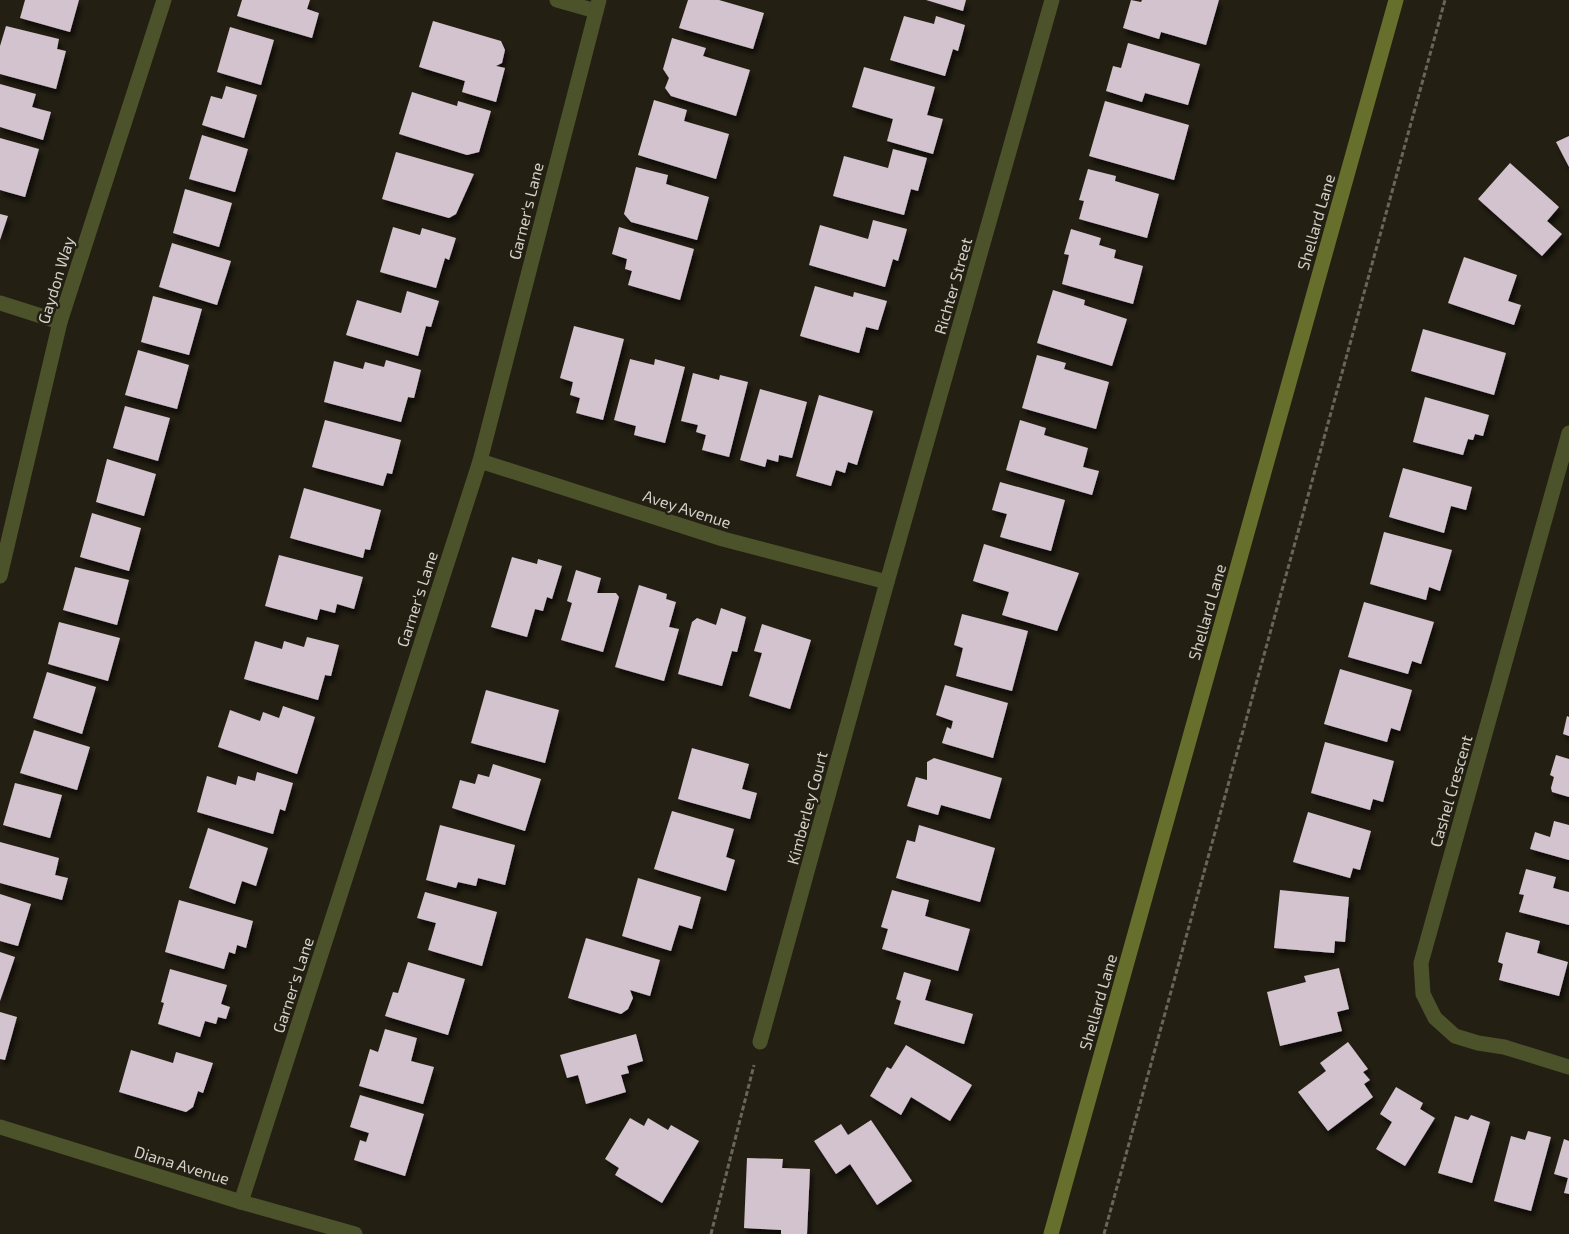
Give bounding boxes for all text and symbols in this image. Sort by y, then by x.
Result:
street label: Garner's Lane [504,160,547,261]
street label: Shellard Lane [1293,172,1338,272]
street label: Gaydon Way [33,233,78,326]
street label: Richter Street [930,235,975,336]
street label: Avey Avenue [641,485,734,532]
street label: Garner's Lane [392,549,441,649]
street label: Shellard Lane [1184,562,1229,662]
street label: Cashel Crescent [1425,733,1476,849]
street label: Kimberley Court [782,749,831,867]
street label: Garner's Lane [268,935,317,1035]
street label: Shellard Lane [1075,952,1120,1052]
street label: Diana Avenue [132,1141,232,1188]

